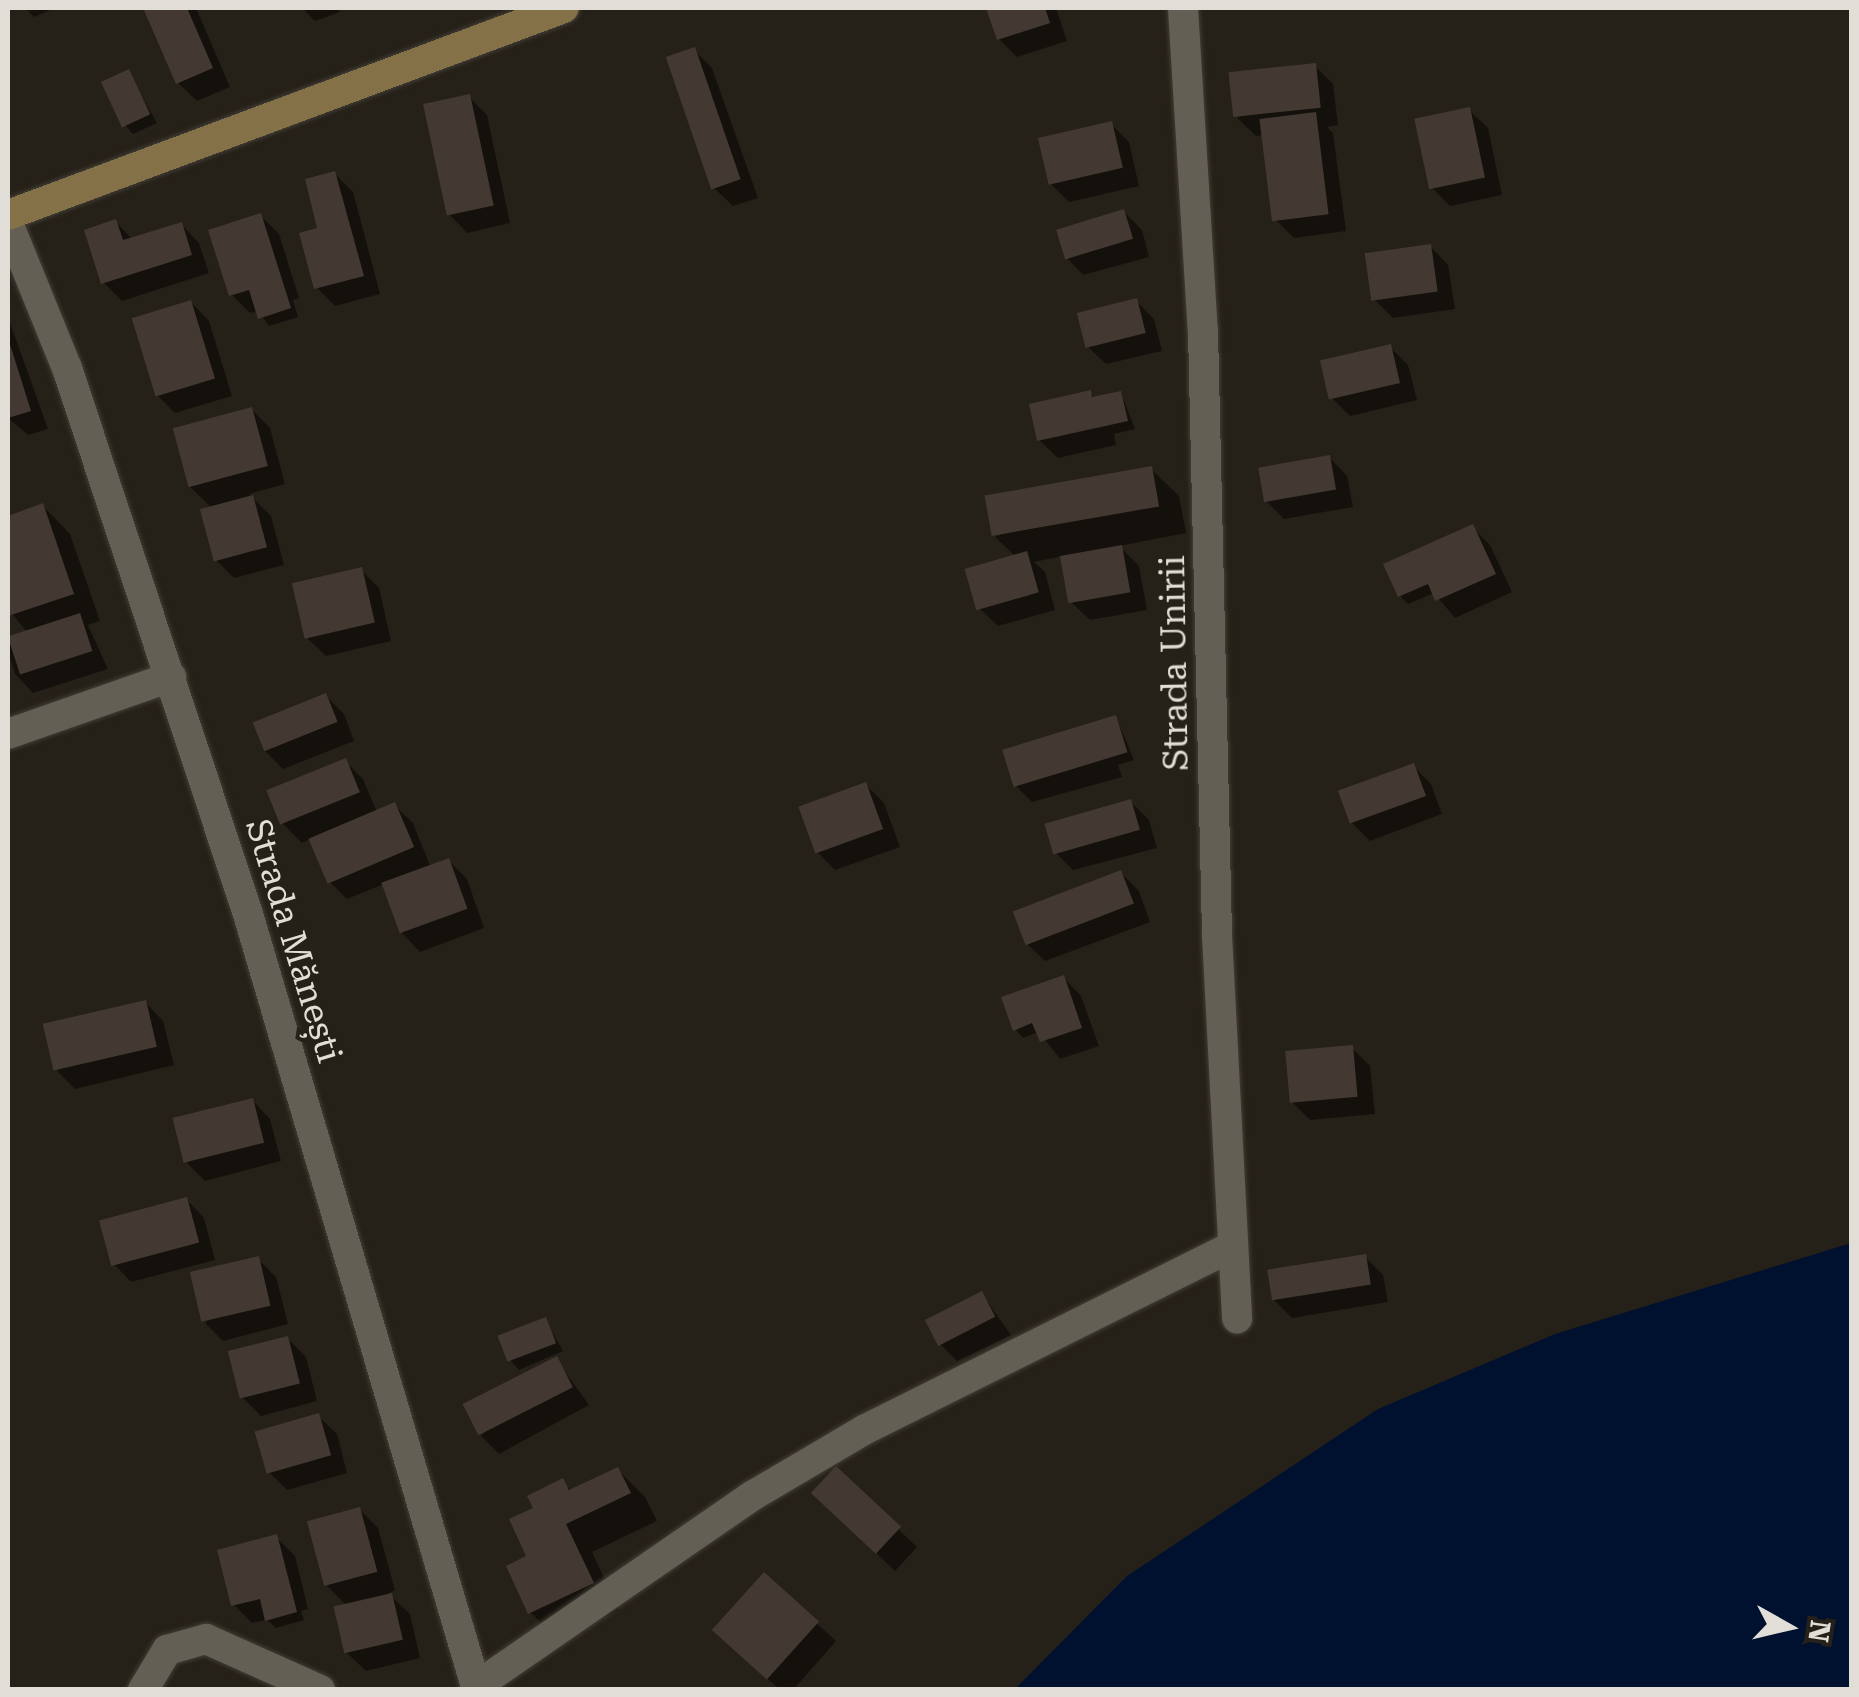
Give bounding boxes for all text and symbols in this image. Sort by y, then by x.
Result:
street label: Strada Unirii [1152,555,1198,771]
street label: Strada Mănești [236,814,350,1068]
north arrow [1739,1577,1839,1677]
text: N [1801,1618,1837,1644]

